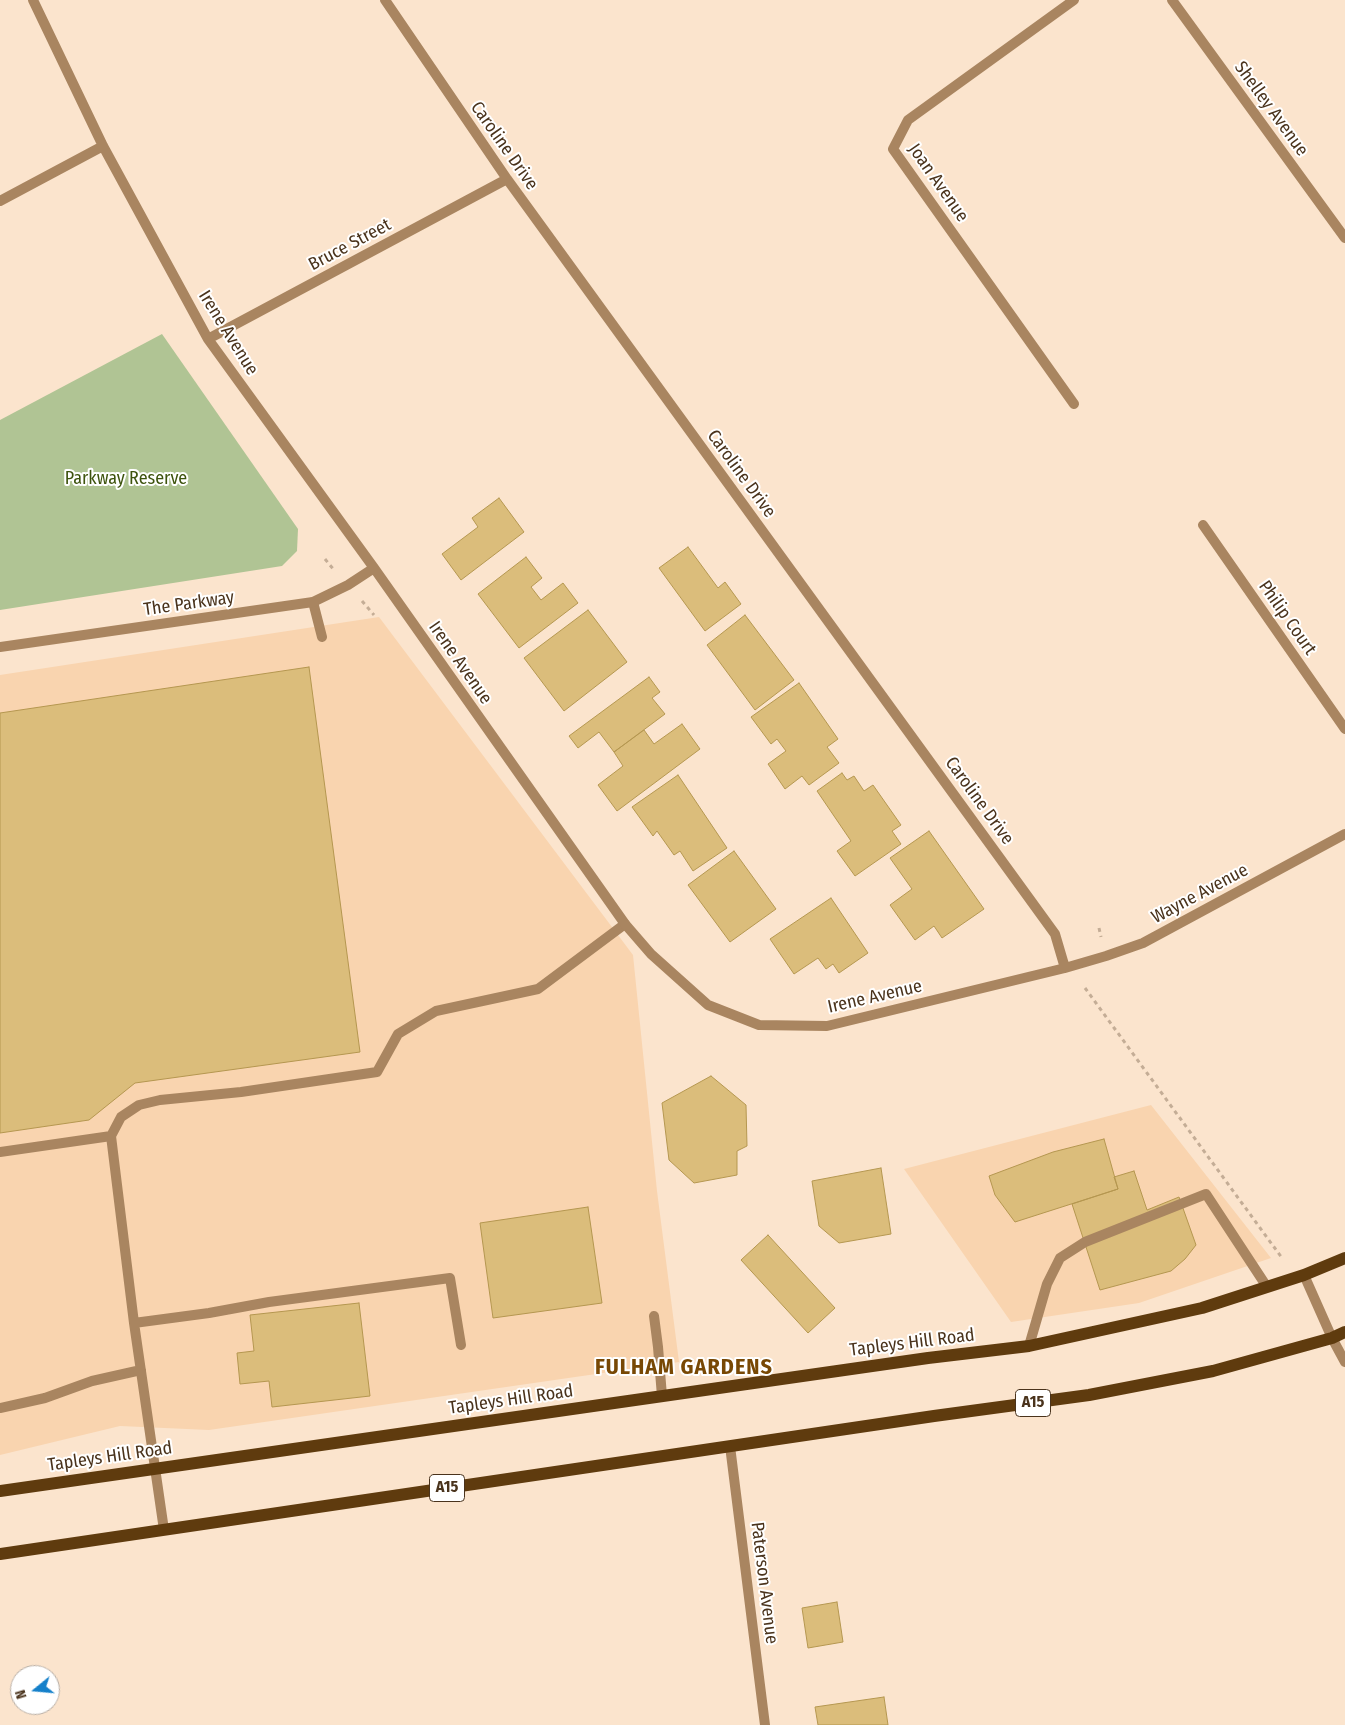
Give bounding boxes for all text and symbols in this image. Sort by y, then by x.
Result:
street label: Shelley Avenue [1229,57,1313,161]
street label: Caroline Drive [466,98,542,194]
street label: Joan Avenue [903,140,973,226]
street label: Bruce Street [305,214,395,276]
street label: Irene Avenue [193,287,263,379]
street label: Caroline Drive [702,426,780,522]
park label: Parkway Reserve [65,468,187,490]
street label: Philip Court [1253,577,1321,659]
street label: The Parkway [142,587,236,621]
street label: Irene Avenue [424,617,496,709]
street label: Caroline Drive [940,753,1018,849]
street label: Wayne Avenue [1148,860,1252,928]
street label: Irene Avenue [826,976,924,1018]
street label: Tapleys Hill Road [848,1325,976,1361]
district label: FULHAM GARDENS [593,1355,775,1381]
street label: Tapleys Hill Road [447,1381,575,1419]
road number: A15 [1016,1390,1050,1416]
street label: Tapleys Hill Road [46,1438,174,1476]
road number: A15 [430,1475,464,1502]
street label: Paterson Avenue [746,1521,782,1645]
north arrow [10,1665,60,1715]
text: N [12,1688,30,1701]

